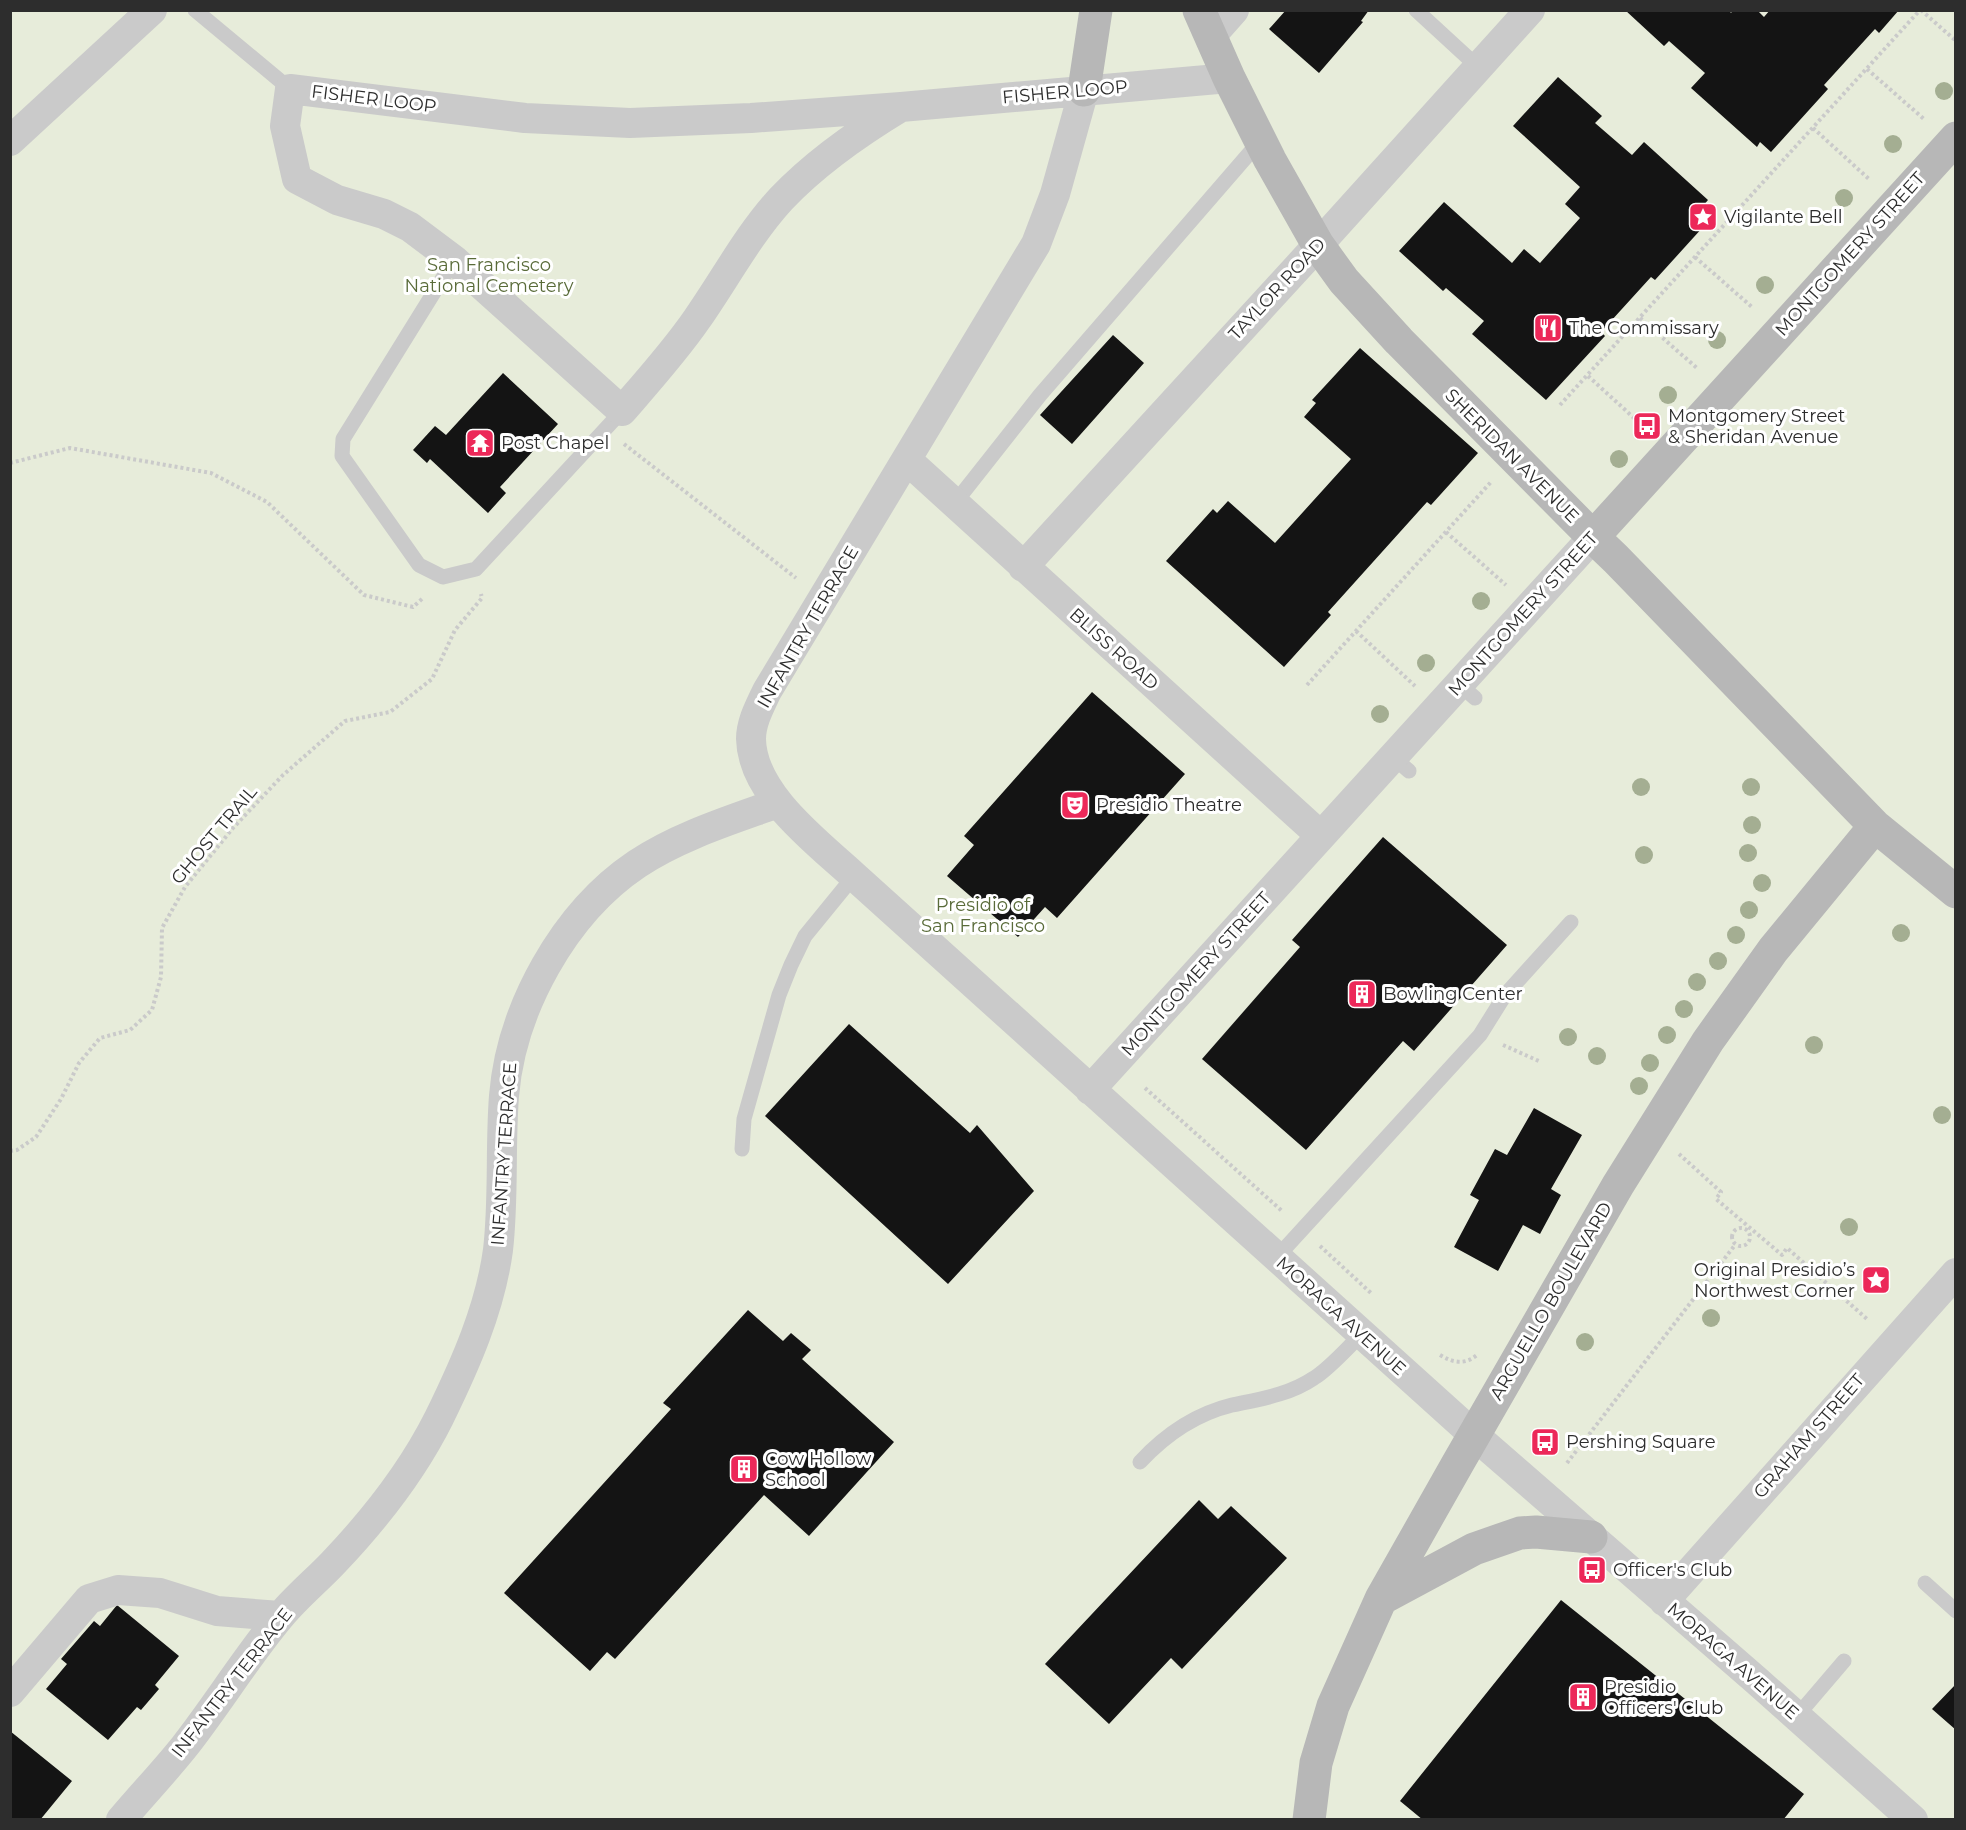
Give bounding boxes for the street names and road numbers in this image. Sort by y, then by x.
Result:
street label: FISHER LOOP [1001,76,1129,108]
street label: FISHER LOOP [310,80,438,118]
street label: MONTGOMERY STREET [1771,167,1930,340]
street label: TAYLOR ROAD [1224,233,1330,345]
street label: SHERIDAN AVENUE [1440,384,1584,528]
street label: MONTGOMERY STREET [1444,527,1603,700]
street label: INFANTRY TERRACE [753,542,863,712]
street label: BLISS ROAD [1065,603,1163,695]
street label: GHOST TRAIL [166,781,262,889]
street label: MONTGOMERY STREET [1117,887,1276,1060]
street label: INFANTRY TERRACE [487,1062,521,1246]
street label: ARGUELLO BOULEVARD [1485,1198,1617,1404]
street label: MORAGA AVENUE [1272,1252,1410,1380]
street label: GRAHAM STREET [1749,1369,1870,1503]
street label: MORAGA AVENUE [1663,1598,1803,1724]
street label: INFANTRY TERRACE [167,1604,297,1762]

